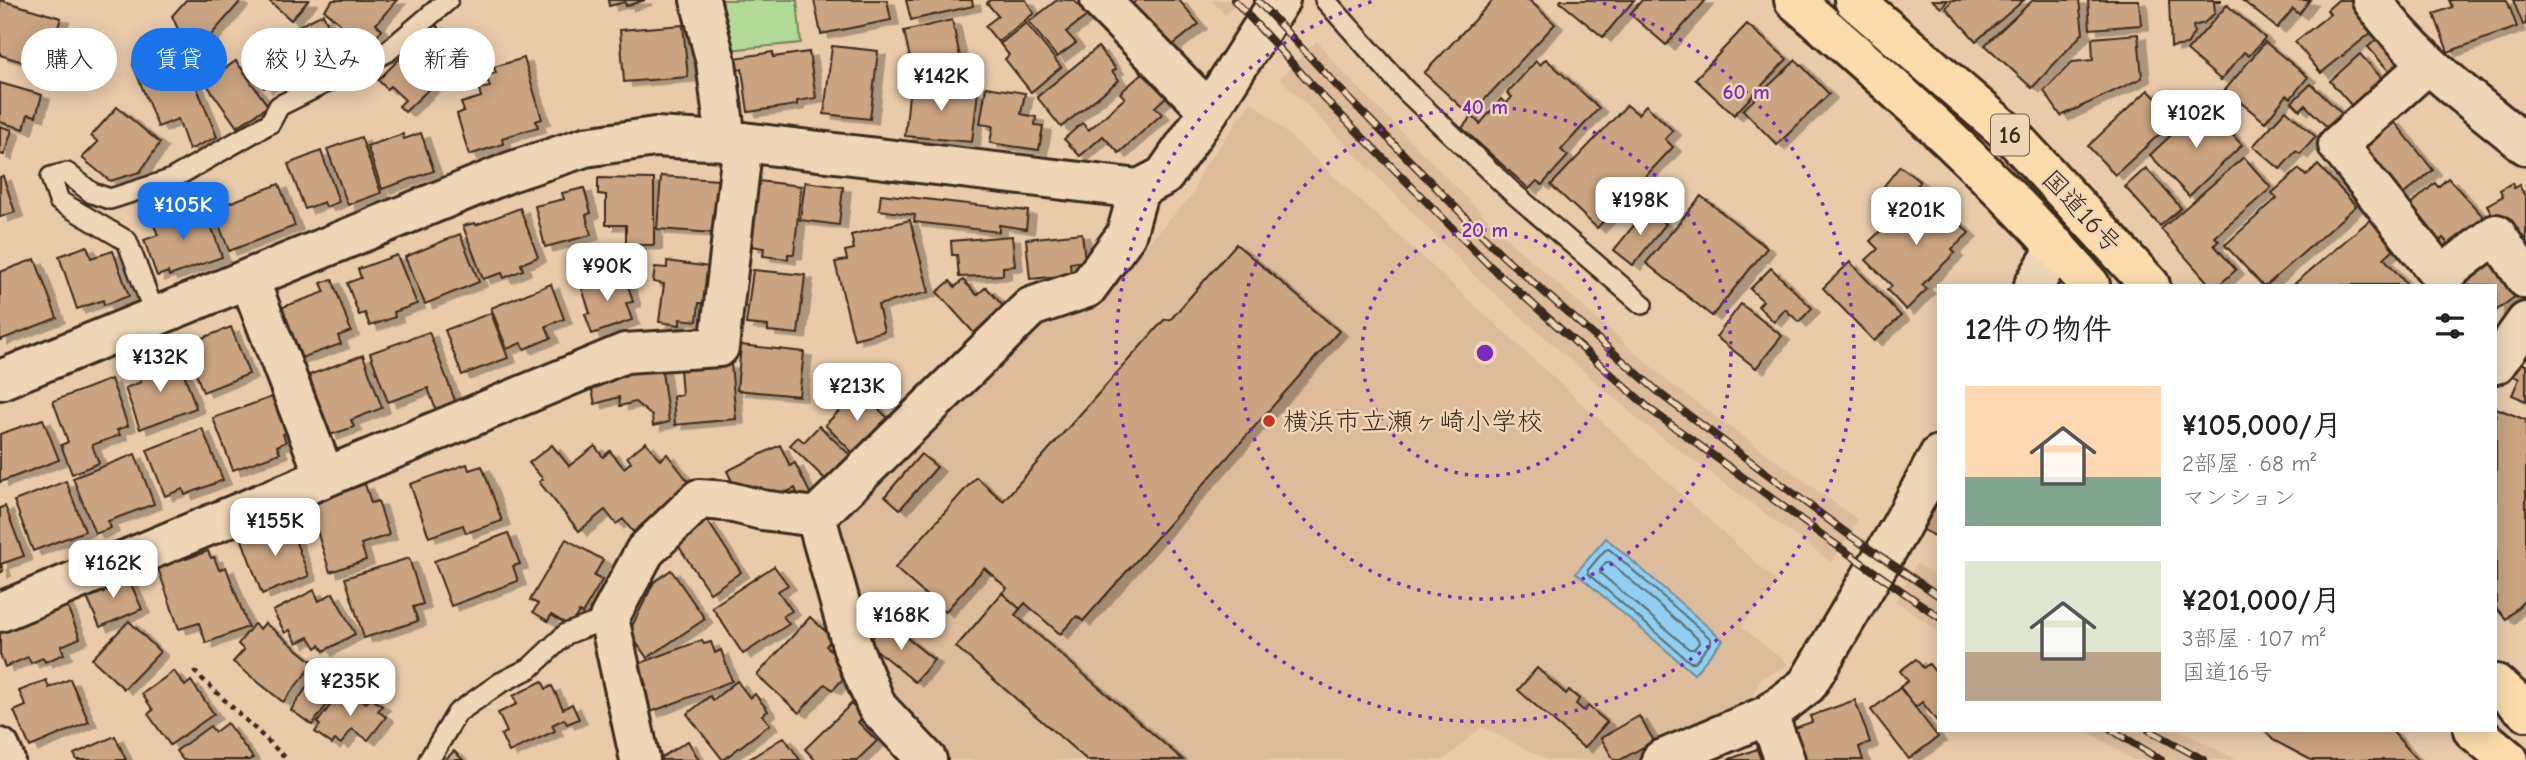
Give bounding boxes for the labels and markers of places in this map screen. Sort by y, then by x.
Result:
pin: ¥142K [892,54,990,113]
pin: ¥102K [2147,90,2245,150]
pin: ¥198K [1591,177,1689,237]
pin: ¥105K [134,182,232,242]
pin: ¥201K [1867,188,1965,247]
pin: ¥90K [566,244,648,303]
pin: ¥132K [111,334,209,394]
centre of rings [1473,341,1497,365]
pin: ¥213K [808,364,906,423]
place label: 横浜市立瀬ヶ崎小学校 [1283,407,1543,437]
marker: 横浜市立瀬ヶ崎小学校 [1261,413,1277,429]
pin: ¥155K [226,498,324,558]
pin: ¥162K [64,540,162,600]
pin: ¥168K [852,592,950,652]
pin: ¥235K [301,658,399,718]

